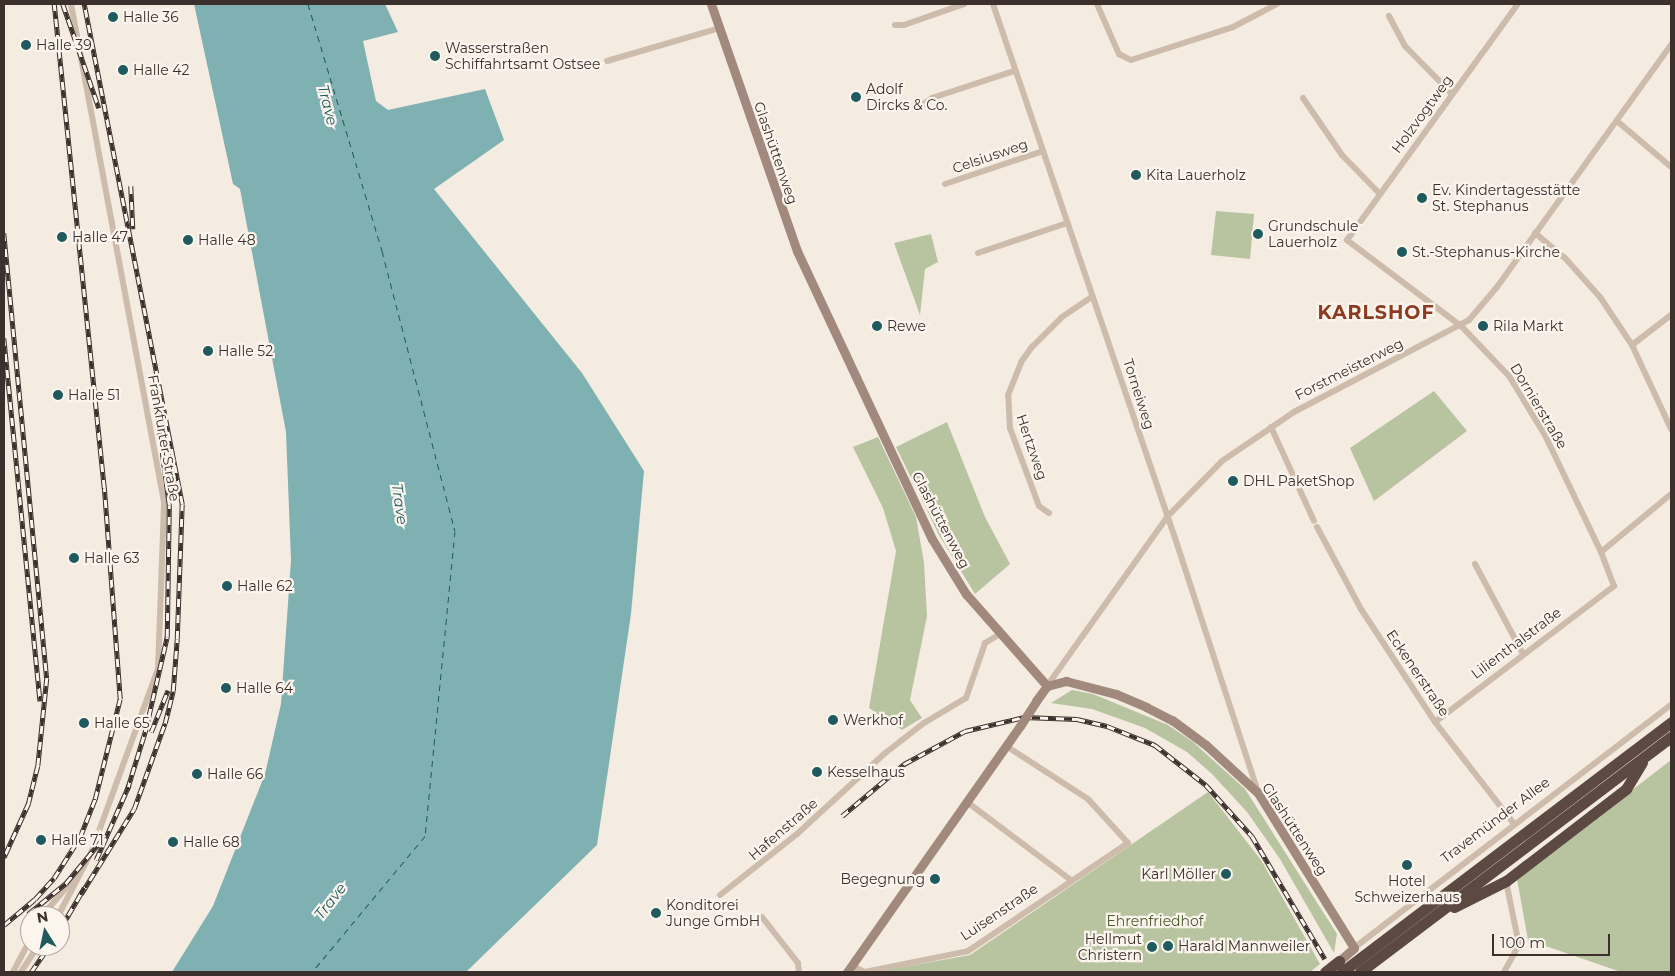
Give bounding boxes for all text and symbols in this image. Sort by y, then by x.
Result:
place label: Halle 36 [123,9,179,25]
marker: Halle 36 [107,11,119,23]
place label: Halle 39 [36,37,92,53]
marker: Halle 39 [20,39,32,51]
place label: Wasserstraßen Schiffahrtsamt Ostsee [445,40,601,72]
marker: Wasserstraßen Schiffahrtsamt Ostsee [429,50,441,62]
place label: Halle 42 [133,62,189,78]
marker: Halle 42 [117,64,129,76]
street label: Holzvogtweg [1388,72,1456,156]
place label: Adolf Dircks & Co. [866,81,947,114]
water label: Trave [314,83,342,127]
marker: Adolf Dircks & Co. [850,91,862,103]
street label: Glashüttenweg [751,99,801,207]
street label: Celsiusweg [950,135,1030,177]
place label: Kita Lauerholz [1146,167,1246,183]
marker: Kita Lauerholz [1130,169,1142,181]
place label: Ev. Kindertagesstätte St. Stephanus [1432,182,1580,214]
marker: Ev. Kindertagesstätte St. Stephanus [1416,192,1428,204]
place label: Grundschule Lauerholz [1268,218,1358,250]
marker: Grundschule Lauerholz [1252,228,1264,240]
place label: Halle 47 [72,229,128,245]
marker: Halle 47 [56,231,68,243]
place label: Halle 48 [198,232,256,248]
marker: Halle 48 [182,234,194,246]
place label: St.-Stephanus-Kirche [1412,244,1560,260]
marker: St.-Stephanus-Kirche [1396,246,1408,258]
district label: KARLSHOF [1316,302,1436,324]
place label: Rewe [887,318,926,334]
place label: Rila Markt [1493,318,1564,334]
marker: Rewe [871,320,883,332]
marker: Rila Markt [1477,320,1489,332]
street label: Forstmeisterweg [1292,334,1406,404]
place label: Halle 52 [218,343,273,359]
marker: Halle 52 [202,345,214,357]
street label: Torneiweg [1120,357,1158,431]
street label: Dornierstraße [1507,360,1571,452]
street label: Frankfurter Straße [145,373,183,503]
place label: Halle 51 [68,387,120,403]
marker: Halle 51 [52,389,64,401]
street label: Hertzweg [1013,412,1051,482]
street label: Glashüttenweg [908,469,974,571]
place label: DHL PaketShop [1243,473,1355,489]
marker: DHL PaketShop [1227,475,1239,487]
water label: Trave [388,482,412,526]
place label: Halle 63 [84,550,140,566]
marker: Halle 63 [68,552,80,564]
place label: Halle 62 [237,578,293,594]
marker: Halle 62 [221,580,233,592]
street label: Lilienthalstraße [1468,604,1564,682]
street label: Eckenerstraße [1383,627,1453,719]
place label: Halle 64 [236,680,293,696]
marker: Halle 64 [220,682,232,694]
place label: Werkhof [843,712,903,728]
marker: Werkhof [827,714,839,726]
place label: Halle 65 [94,715,150,731]
marker: Halle 65 [78,717,90,729]
place label: Kesselhaus [827,764,905,780]
place label: Halle 66 [207,766,263,782]
marker: Kesselhaus [811,766,823,778]
marker: Halle 66 [191,768,203,780]
street label: Travemünder Allee [1437,773,1553,867]
street label: Glashüttenweg [1259,779,1331,879]
street label: Hafenstraße [745,795,821,863]
place label: Halle 71 [51,832,104,848]
marker: Halle 71 [35,834,47,846]
place label: Halle 68 [183,834,240,850]
marker: Halle 68 [167,836,179,848]
marker: Hotel Schweizerhaus [1401,859,1413,871]
place label: Karl Möller [1141,866,1216,882]
marker: Karl Möller [1220,868,1232,880]
place label: Begegnung [840,871,925,887]
marker: Begegnung [929,873,941,885]
place label: Hotel Schweizerhaus [1355,873,1459,906]
water label: Trave [310,879,350,923]
street label: Luisenstraße [957,880,1041,944]
place label: Konditorei Junge GmbH [666,897,760,930]
north arrow [20,906,70,956]
text: N [35,907,50,927]
marker: Konditorei Junge GmbH [650,907,662,919]
park label: Ehrenfriedhof [1106,913,1204,929]
scale bar [1495,924,1612,956]
place label: Hellmut Christern [1078,931,1142,964]
text: 100 m [1500,933,1545,952]
place label: Harald Mannweiler [1178,938,1310,954]
marker: Harald Mannweiler [1162,940,1174,952]
marker: Hellmut Christern [1146,941,1158,953]

